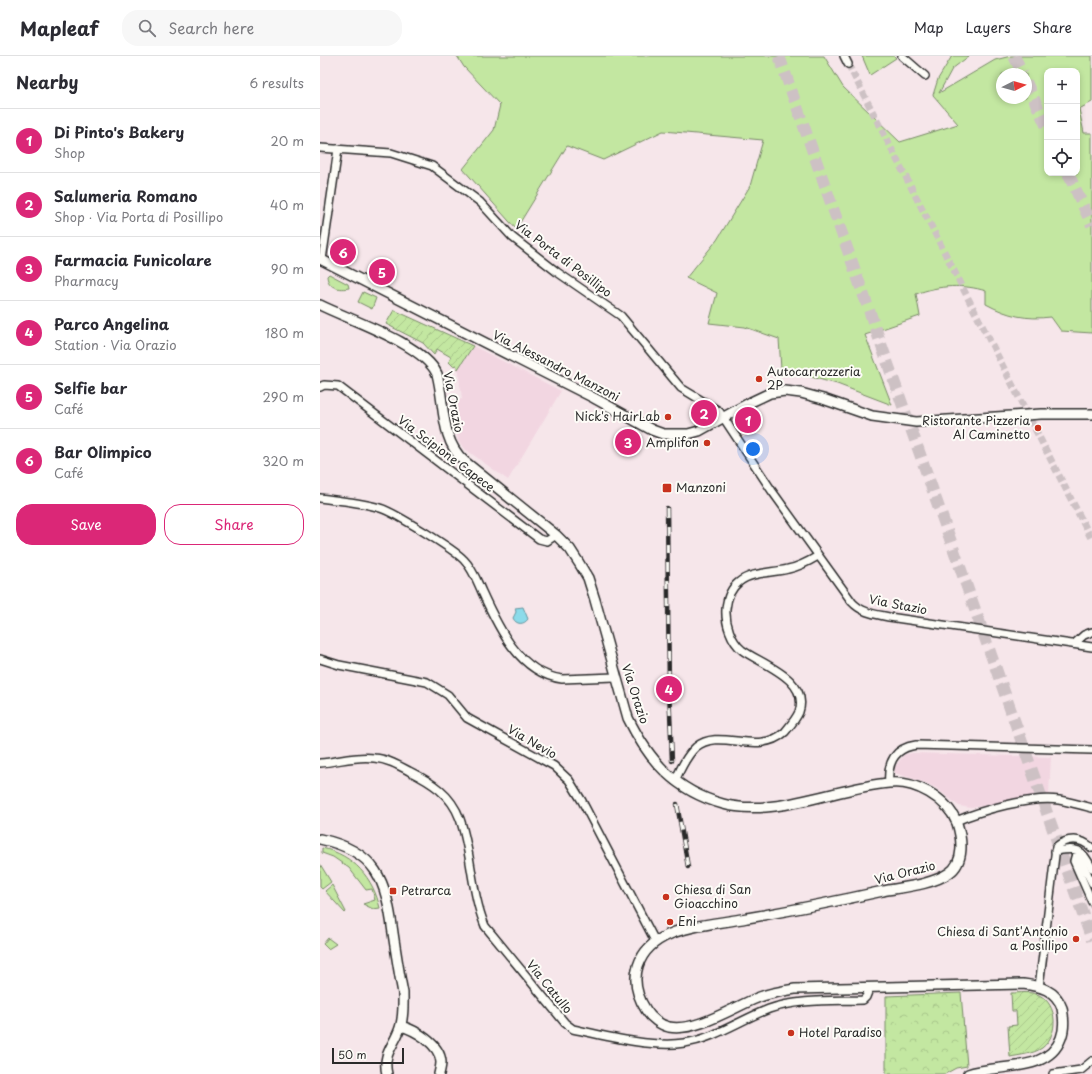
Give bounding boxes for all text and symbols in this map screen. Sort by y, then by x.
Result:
search box [122,10,402,46]
text: Mapleaf [20,14,98,42]
text: Search here [168,16,254,39]
icon: search [136,17,158,39]
text: Map [914,17,944,38]
text: Layers [966,17,1011,38]
text: Share [1033,17,1072,38]
north arrow [996,68,1032,104]
map controls [1044,68,1080,176]
button: + [1044,68,1080,104]
text: Nearby [16,69,78,95]
text: 6 results [249,73,304,92]
button: − [1044,104,1080,140]
text: Di Pinto's Bakery [54,120,184,143]
text: 1 [26,131,32,150]
text: 20 m [270,131,304,150]
button: locate [1044,140,1080,176]
text: Shop [54,143,85,162]
text: Salumeria Romano [54,184,197,207]
text: 2 [24,195,34,214]
text: 40 m [270,195,304,214]
text: Shop · Via Porta di Posillipo [54,207,223,226]
street label: Via Porta di Posillipo [511,216,616,301]
pin: 6 [330,237,356,267]
text: Farmacia Funicolare [54,248,212,271]
pin: 5 [369,257,395,287]
text: 3 [25,259,33,278]
text: 90 m [271,259,304,278]
text: Pharmacy [54,271,119,290]
text: Parco Angelina [54,312,169,335]
text: 4 [25,323,33,342]
text: 180 m [265,323,304,342]
street label: Via Alessandro Manzoni [490,325,623,405]
text: Station · Via Orazio [54,335,176,354]
place label: Autocarrozzeria 2P [767,362,861,394]
street label: Via Orazio [439,370,469,434]
marker: Autocarrozzeria 2P [754,374,764,384]
text: Selfie bar [54,376,127,399]
text: 5 [25,387,33,406]
text: 290 m [263,387,304,406]
pin: 2 [691,398,717,428]
text: Café [54,399,83,418]
pin: 1 [735,405,761,435]
place label: Nick's HairLab [575,407,660,425]
street label: Via Scipione Capece [394,411,499,496]
place label: Ristorante Pizzeria Al Caminetto [922,411,1030,443]
marker: Nick's HairLab [663,412,673,422]
marker: Ristorante Pizzeria Al Caminetto [1033,423,1043,433]
pin: 3 [615,427,641,457]
place label: Amplifon [646,433,699,451]
marker: Amplifon [702,438,712,448]
your location [743,439,763,459]
text: Bar Olimpico [54,440,152,463]
text: 6 [24,451,34,470]
text: 320 m [262,451,304,470]
text: Café [54,463,83,482]
place label: Manzoni [676,478,726,496]
marker: Manzoni [661,482,673,494]
button: Save [16,504,156,545]
button: Share [164,504,304,545]
street label: Via Stazio [868,590,929,619]
street label: Via Orazio [618,661,654,726]
pin: 4 [656,674,682,704]
street label: Via Nevio [504,720,561,763]
street label: Via Orazio [872,856,937,888]
place label: Chiesa di San Gioacchino [674,880,751,912]
place label: Petrarca [401,881,451,899]
marker: Petrarca [388,886,398,896]
marker: Chiesa di San Gioacchino [661,892,671,902]
place label: Eni [678,912,696,930]
marker: Eni [665,917,675,927]
place label: Chiesa di Sant'Antonio a Posillipo [937,922,1068,954]
marker: Chiesa di Sant'Antonio a Posillipo [1071,934,1081,944]
street label: Via Catullo [523,956,577,1017]
place label: Hotel Paradiso [799,1023,882,1041]
marker: Hotel Paradiso [786,1028,796,1038]
scale bar [332,1046,404,1065]
text: 50 m [338,1046,367,1063]

